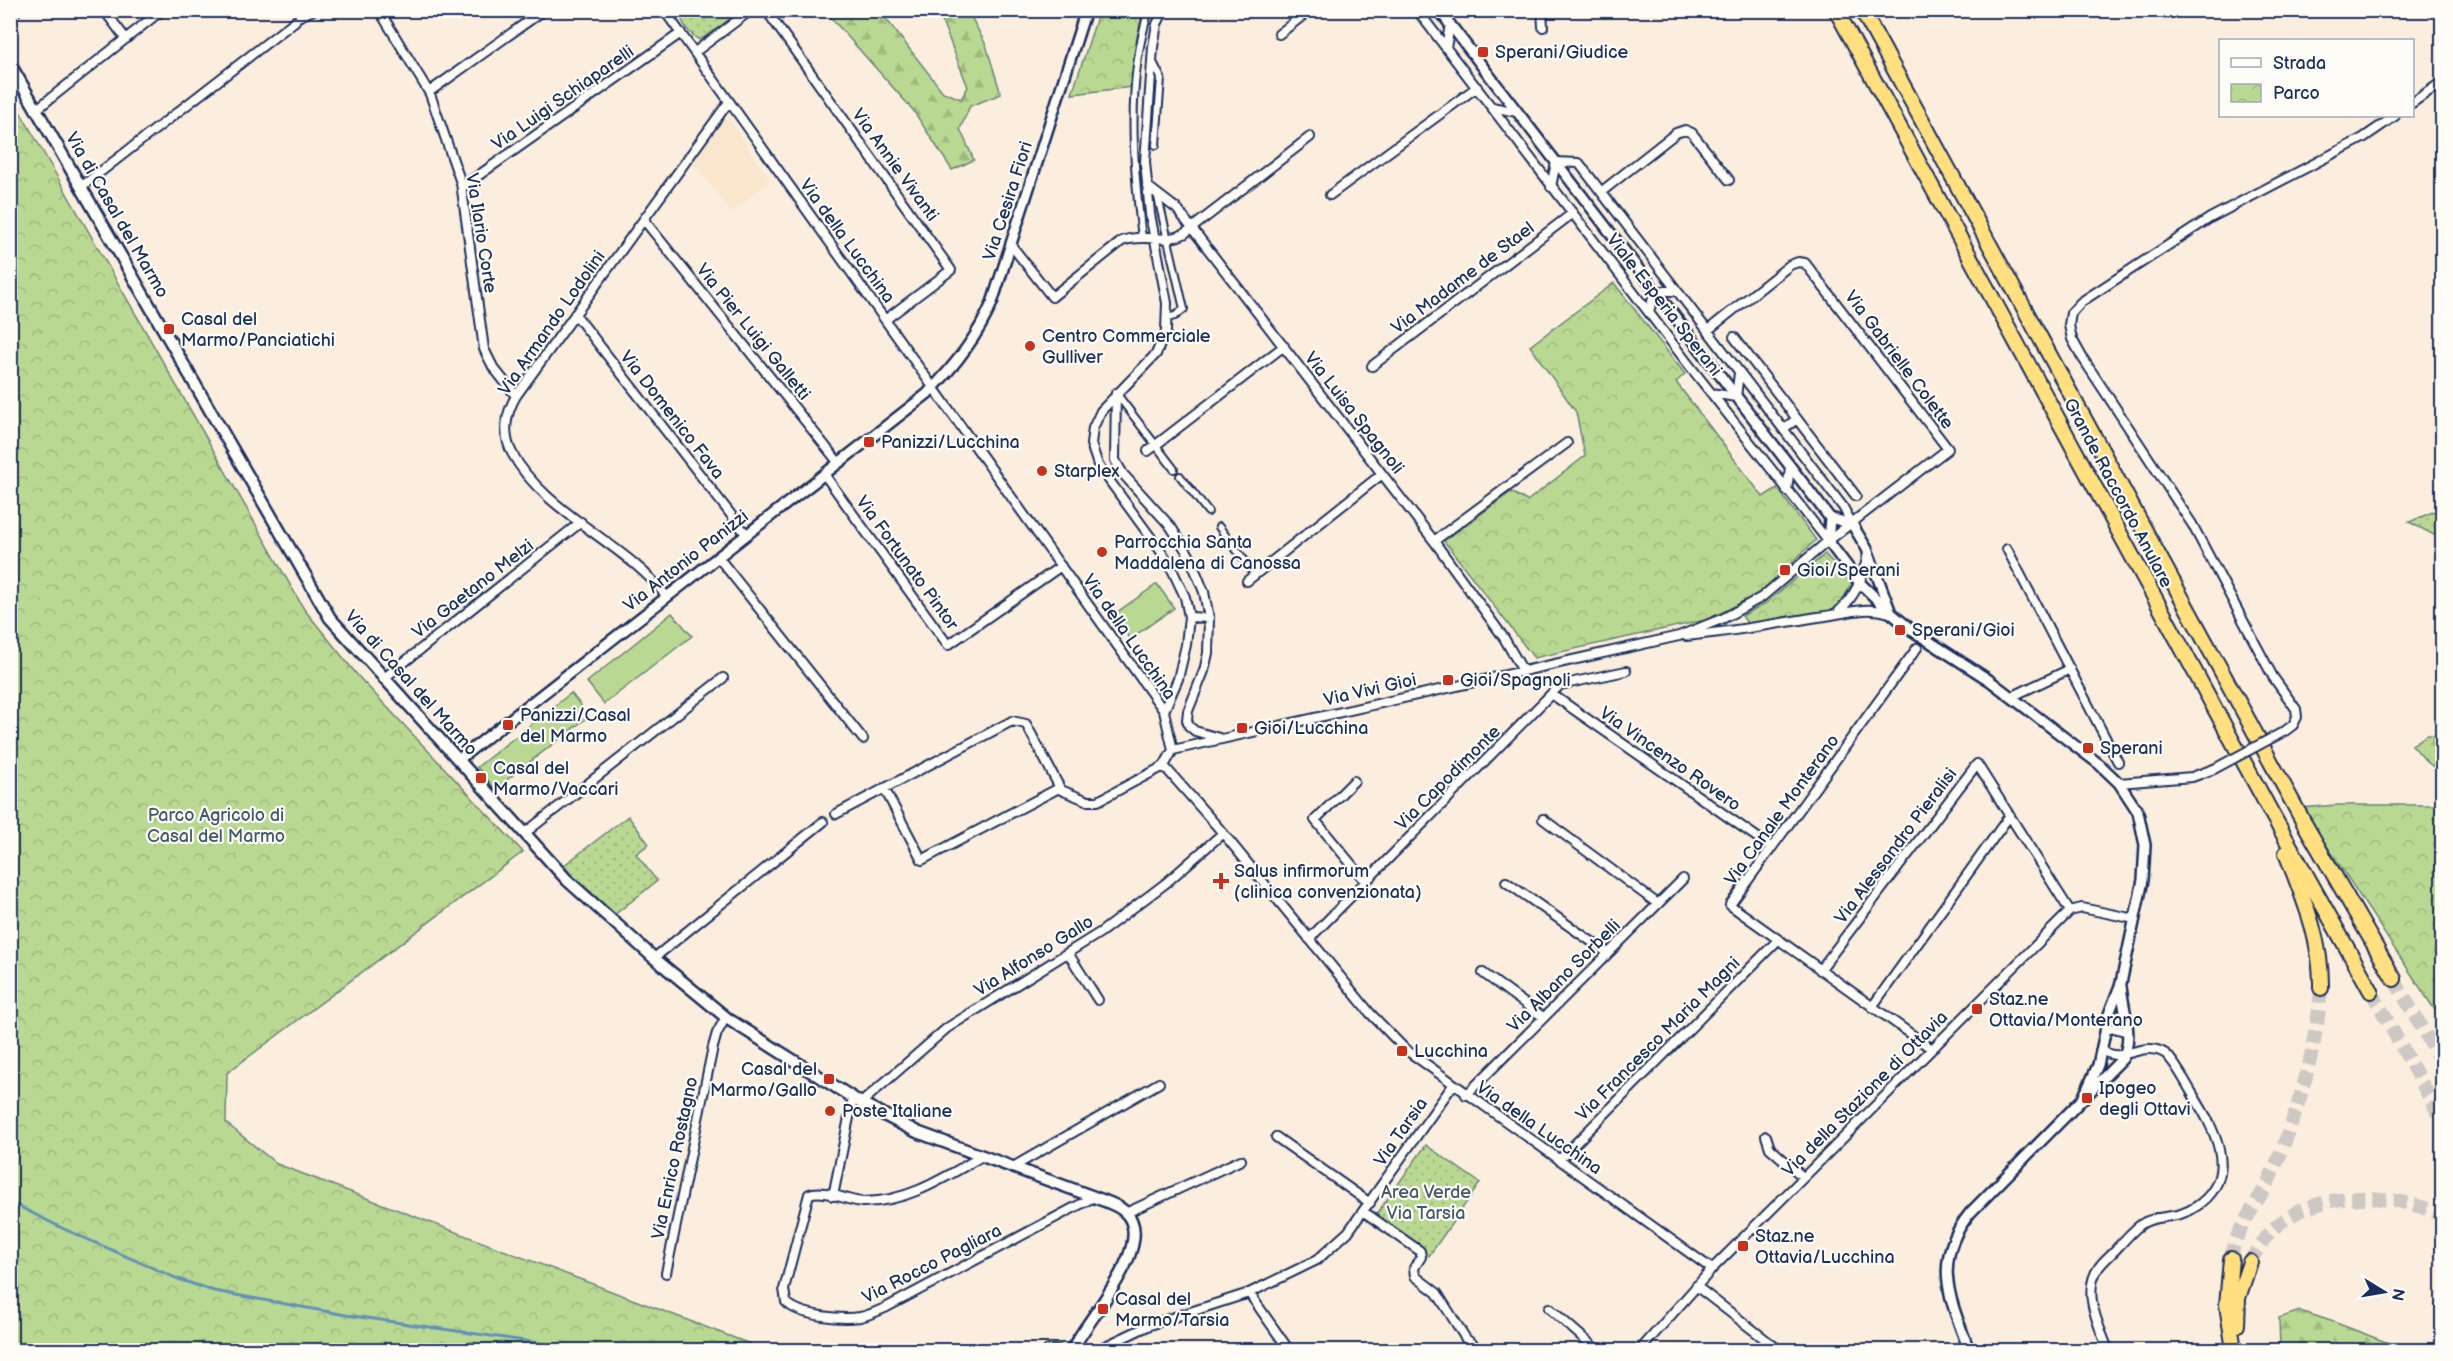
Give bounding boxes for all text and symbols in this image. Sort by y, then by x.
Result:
legend [2219,39,2414,117]
street label: Via Luigi Schiaparelli [488,41,638,155]
place label: Sperani/Giudice [1495,42,1628,63]
marker: Sperani/Giudice [1476,45,1490,59]
text: Strada [2273,53,2326,74]
text: Parco [2273,83,2320,104]
street label: Via Annie Vivanti [847,105,943,225]
street label: Via di Casal del Marmo [61,128,173,302]
street label: Via Cesira Fiori [979,139,1037,263]
street label: Via Ilario Corte [461,171,501,295]
street label: Via della Lucchina [795,175,899,307]
street label: Via Madame de Stael [1387,217,1539,339]
street label: Viale Esperia Sperani [1602,230,1726,380]
street label: Via Armando Lodolini [494,247,610,399]
street label: Via Pier Luigi Galletti [691,260,815,404]
street label: Via Gabrielle Colette [1840,287,1958,434]
place label: Casal del Marmo/Panciatichi [181,309,335,351]
marker: Casal del Marmo/Panciatichi [162,322,176,336]
place label: Centro Commerciale Gulliver [1042,326,1211,368]
marker: Centro Commerciale Gulliver [1023,339,1037,353]
street label: Via Domenico Fava [615,347,729,483]
street label: Via Luisa Spagnoli [1300,348,1408,478]
street label: Grande Raccordo Anulare [2059,395,2177,592]
place label: Panizzi/Lucchina [881,432,1020,453]
marker: Panizzi/Lucchina [862,435,876,449]
place label: Starplex [1054,461,1120,482]
marker: Starplex [1035,464,1049,478]
street label: Via Fortunato Pintor [851,492,963,635]
street label: Via Antonio Panizzi [619,506,753,616]
place label: Parrocchia Santa Maddalena di Canossa [1114,532,1301,574]
street label: Via Gaetano Melzi [408,535,538,643]
marker: Parrocchia Santa Maddalena di Canossa [1095,545,1109,559]
place label: Gioi/Sperani [1797,560,1900,581]
marker: Gioi/Sperani [1778,563,1792,577]
street label: Via della Lucchina [1078,570,1180,704]
street label: Via di Casal del Marmo [340,606,482,760]
place label: Sperani/Gioi [1912,620,2015,641]
marker: Sperani/Gioi [1893,623,1907,637]
street label: Via Vivi Gioi [1322,669,1418,711]
place label: Gioi/Spagnoli [1460,670,1571,691]
marker: Gioi/Spagnoli [1441,673,1455,687]
street label: Via Vincenzo Rovero [1595,702,1745,816]
place label: Panizzi/Casal del Marmo [520,705,631,747]
marker: Panizzi/Casal del Marmo [501,718,515,732]
place label: Gioi/Lucchina [1254,718,1368,739]
marker: Gioi/Lucchina [1235,721,1249,735]
street label: Via Capodimonte [1391,721,1505,835]
street label: Via Canale Monterano [1720,730,1844,890]
place label: Sperani [2100,738,2163,759]
marker: Sperani [2081,741,2095,755]
place label: Casal del Marmo/Vaccari [493,758,618,800]
street label: Via Alessandro Pieralisi [1831,764,1961,928]
marker: Casal del Marmo/Vaccari [474,771,488,785]
park label: Parco Agricolo di Casal del Marmo [147,805,285,847]
place label: Salus infirmorum (clinica convenzionata) [1234,861,1422,903]
marker: Salus infirmorum (clinica convenzionata) [1212,872,1230,890]
street label: Via Alfonso Gallo [971,911,1097,1001]
street label: Via Albano Sorbelli [1503,915,1625,1037]
street label: Via Francesco Maria Magni [1572,953,1744,1125]
place label: Staz.ne Ottavia/Monterano [1989,989,2143,1031]
marker: Staz.ne Ottavia/Monterano [1970,1002,1984,1016]
street label: Via della Stazione di Ottavia [1778,1007,1952,1181]
place label: Lucchina [1414,1041,1488,1062]
marker: Lucchina [1395,1044,1409,1058]
place label: Casal del Marmo/Gallo [710,1059,817,1101]
marker: Casal del Marmo/Gallo [822,1072,836,1086]
street label: Via Enrico Rostagno [648,1075,702,1241]
street label: Via della Lucchina [1472,1077,1606,1179]
place label: Ipogeo degli Ottavi [2099,1078,2191,1120]
marker: Ipogeo degli Ottavi [2080,1091,2094,1105]
street label: Via Tarsia [1370,1094,1432,1170]
place label: Poste Italiane [842,1101,953,1122]
marker: Poste Italiane [823,1104,837,1118]
park label: Area Verde Via Tarsia [1381,1182,1471,1224]
street label: Via Rocco Pagliara [859,1220,1005,1308]
place label: Staz.ne Ottavia/Lucchina [1755,1226,1895,1268]
marker: Staz.ne Ottavia/Lucchina [1736,1239,1750,1253]
north arrow [2354,1262,2414,1322]
text: N [2387,1287,2408,1302]
place label: Casal del Marmo/Tarsia [1115,1289,1229,1331]
marker: Casal del Marmo/Tarsia [1096,1302,1110,1316]

